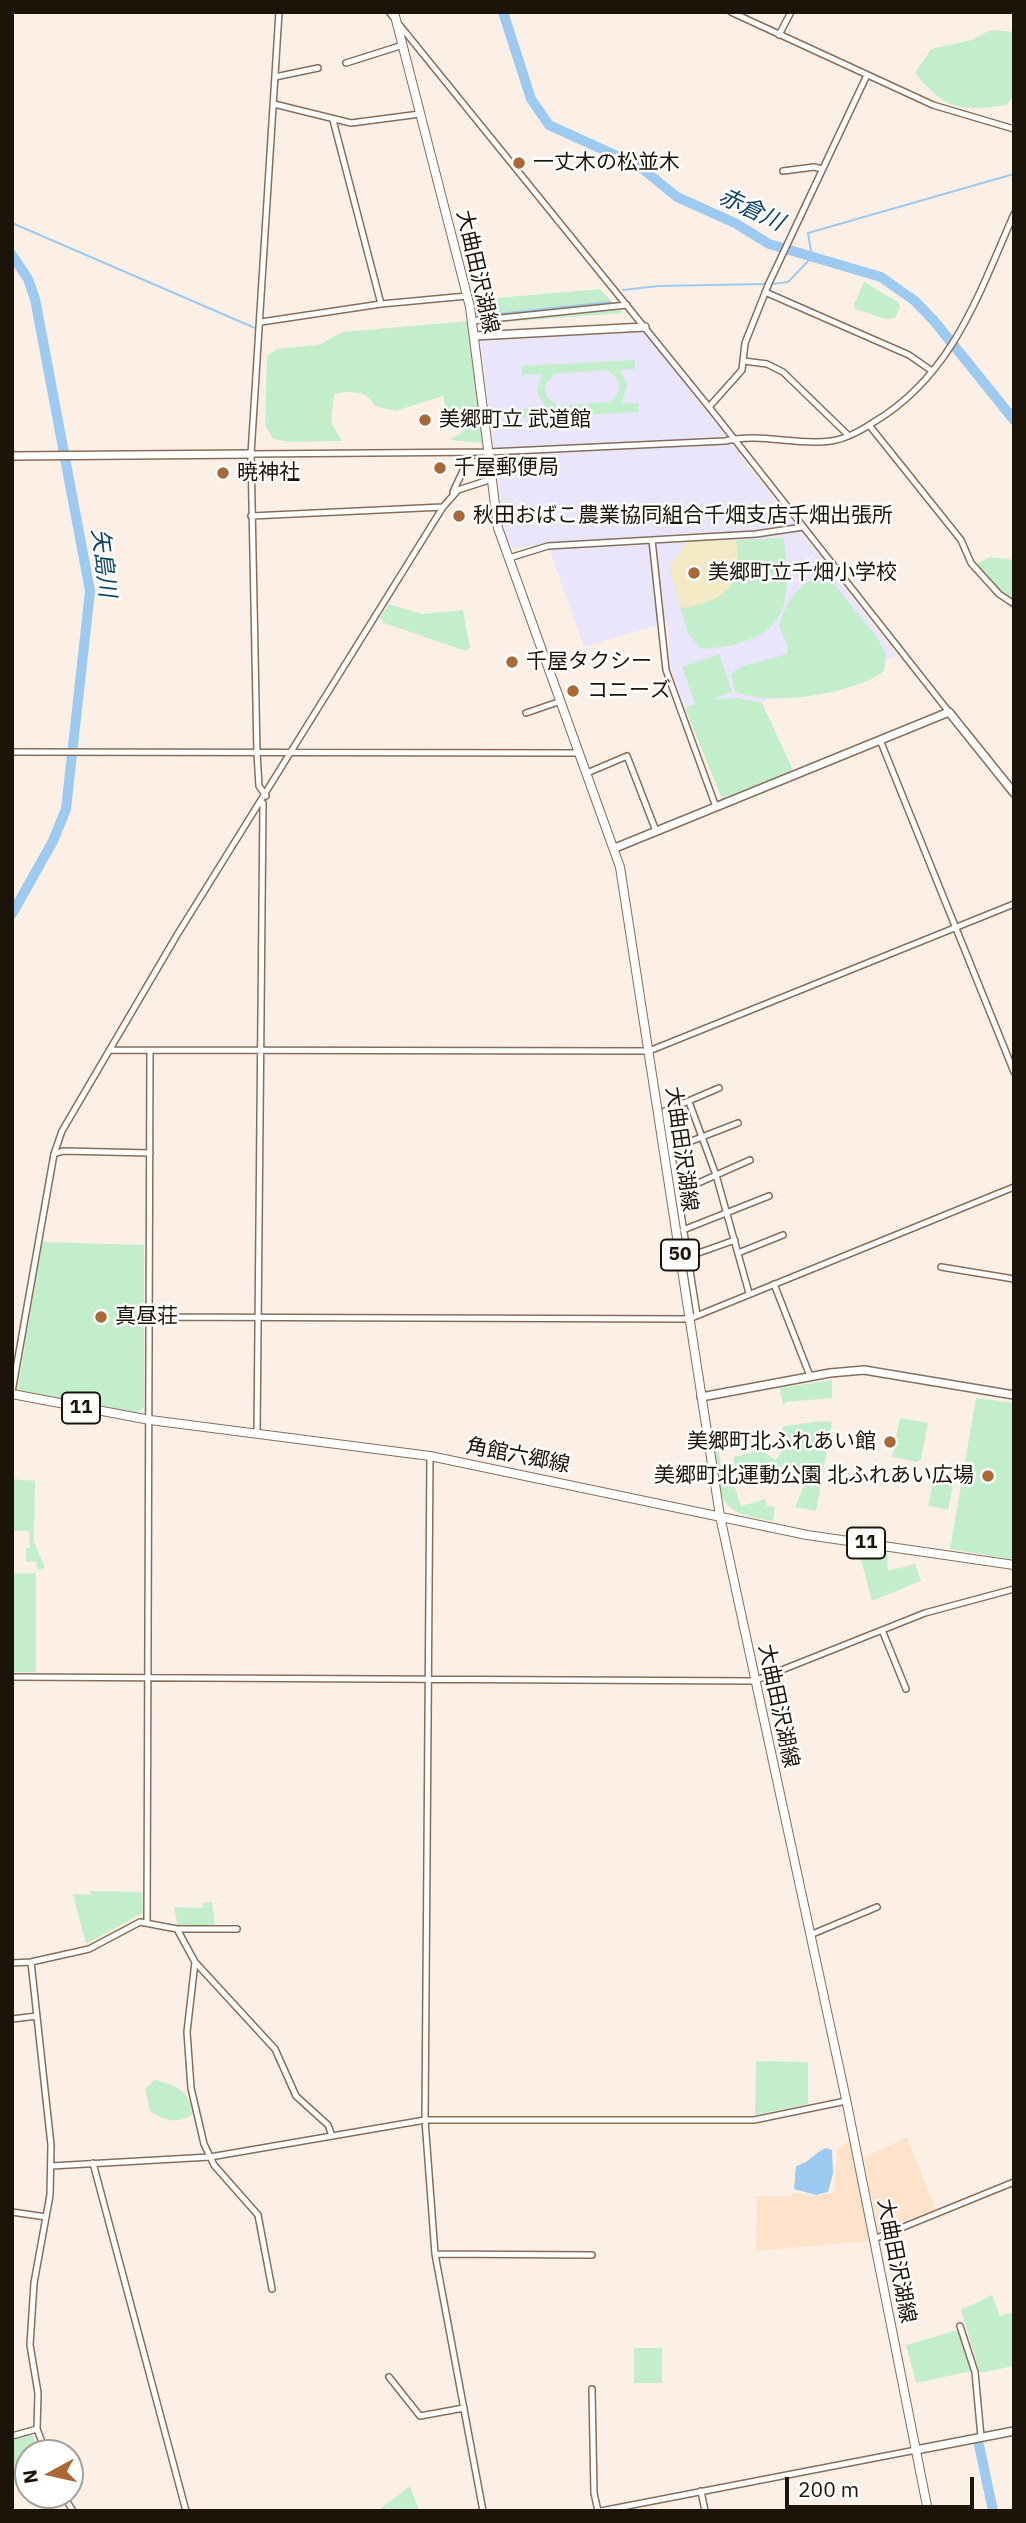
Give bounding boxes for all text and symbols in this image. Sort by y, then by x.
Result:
place label: 一丈木の松並木 [533,150,680,176]
marker: 一丈木の松並木 [511,155,527,171]
water label: 赤倉川 [714,183,788,237]
street label: 大曲田沢湖線 [451,208,503,336]
place label: 美郷町立 武道館 [439,407,591,433]
marker: 美郷町立 武道館 [417,412,433,428]
place label: 千屋郵便局 [454,455,559,481]
place label: 暁神社 [237,460,300,486]
marker: 千屋郵便局 [432,460,448,476]
marker: 暁神社 [215,465,231,481]
place label: 秋田おばこ農業協同組合千畑支店千畑出張所 [473,503,893,529]
marker: 秋田おばこ農業協同組合千畑支店千畑出張所 [451,508,467,524]
water label: 矢島川 [85,527,121,599]
place label: 美郷町立千畑小学校 [708,560,897,586]
marker: 美郷町立千畑小学校 [686,565,702,581]
place label: 千屋タクシー [526,649,652,675]
marker: 千屋タクシー [504,654,520,670]
place label: コニーズ [587,678,671,704]
marker: コニーズ [565,683,581,699]
street label: 大曲田沢湖線 [660,1085,702,1213]
road number: 50 [661,1240,699,1270]
place label: 真昼荘 [115,1304,178,1330]
marker: 真昼荘 [93,1309,109,1325]
road number: 11 [62,1392,100,1424]
place label: 美郷町北ふれあい館 [687,1429,876,1455]
street label: 角館六郷線 [464,1434,572,1478]
marker: 美郷町北ふれあい館 [882,1434,898,1450]
place label: 美郷町北運動公園 北ふれあい広場 [654,1463,974,1489]
marker: 美郷町北運動公園 北ふれあい広場 [980,1468,996,1484]
road number: 11 [847,1527,885,1558]
street label: 大曲田沢湖線 [753,1642,803,1770]
street label: 大曲田沢湖線 [872,2197,920,2325]
north arrow [14,2439,84,2509]
scale bar [788,2464,977,2508]
text: N [17,2468,43,2485]
text: 200 m [798,2475,859,2503]

